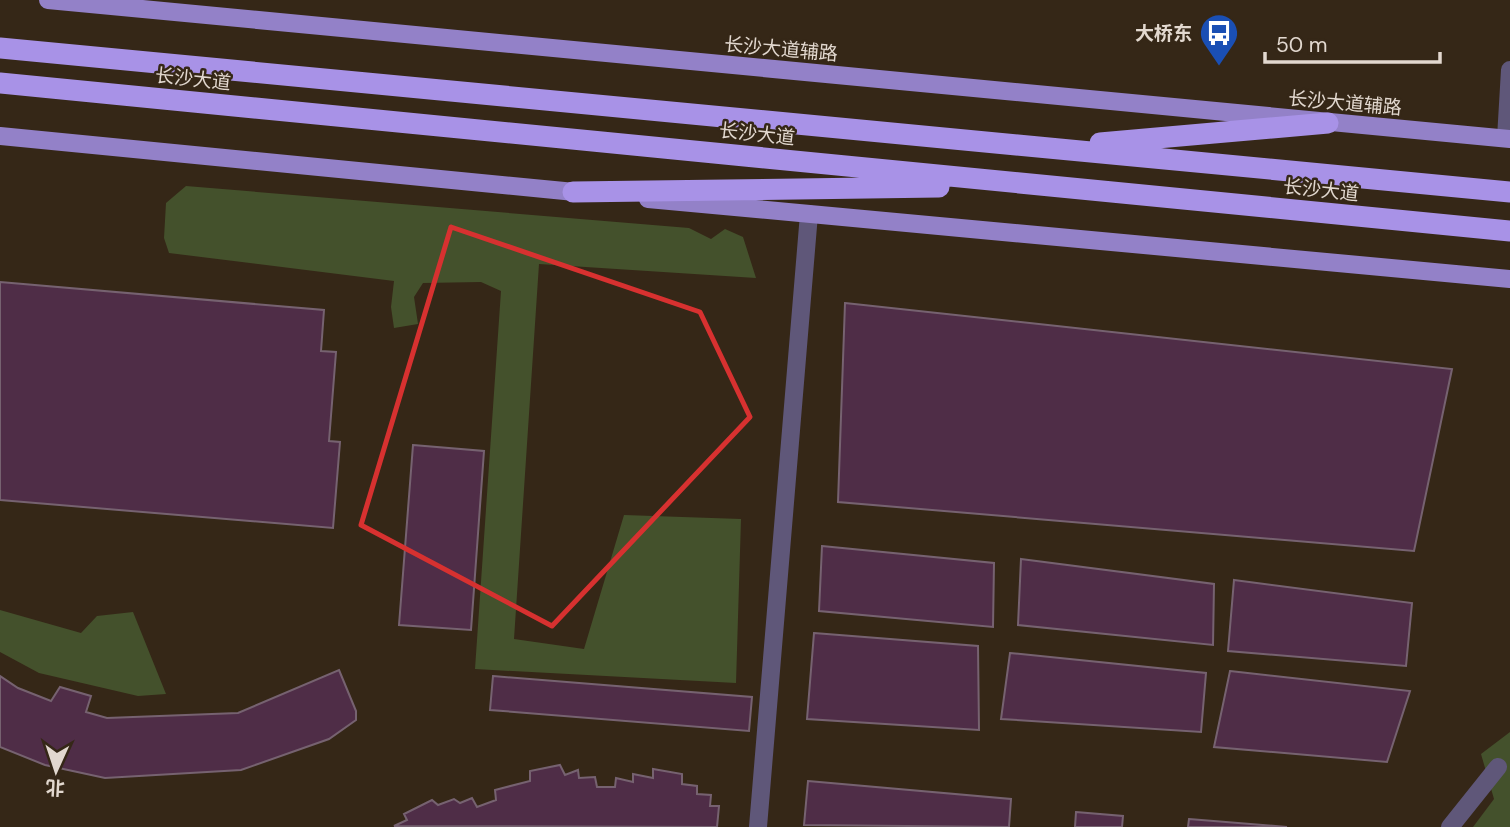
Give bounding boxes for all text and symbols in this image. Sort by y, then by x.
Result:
bus stop icon: 大桥东 [1198,12,1240,67]
place label: 大桥东 [1135,21,1192,46]
scale bar [1265,21,1440,65]
text: 50 m [1276,31,1327,59]
street label: 长沙大道辅路 [723,32,839,66]
street label: 长沙大道 [154,63,232,95]
street label: 长沙大道辅路 [1287,86,1403,120]
street label: 长沙大道 [718,118,796,150]
street label: 长沙大道 [1282,174,1360,206]
north arrow [21,736,91,806]
text: 北 [45,774,65,800]

